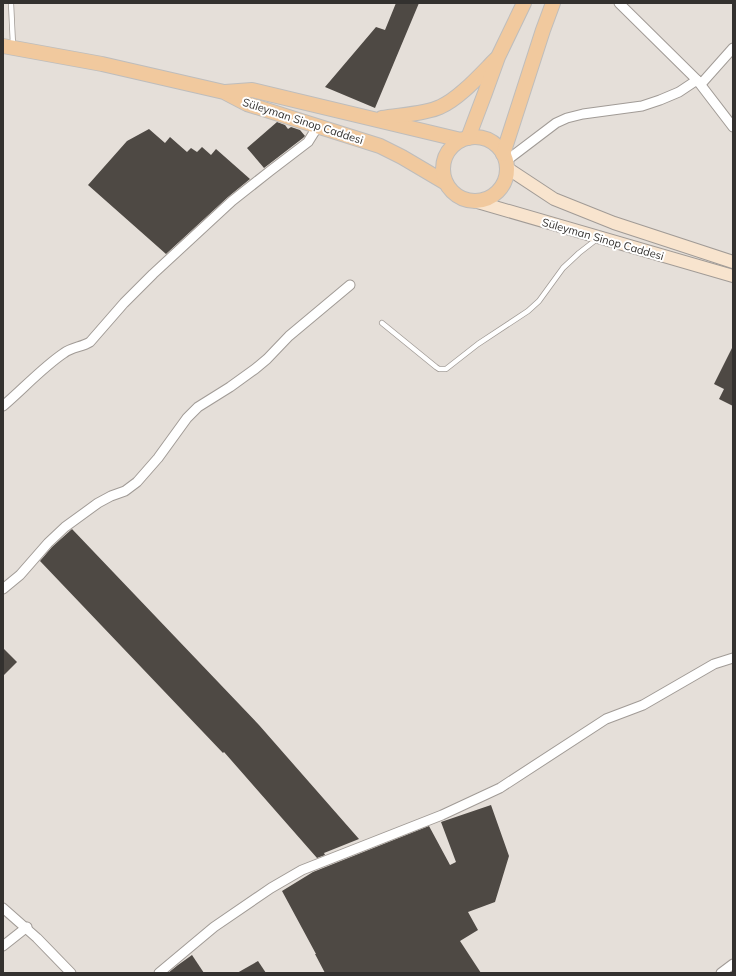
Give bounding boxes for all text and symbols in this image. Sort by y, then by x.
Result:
street label: Süleyman Sinop Caddesi [241,95,365,147]
street label: Süleyman Sinop Caddesi [540,215,666,263]

